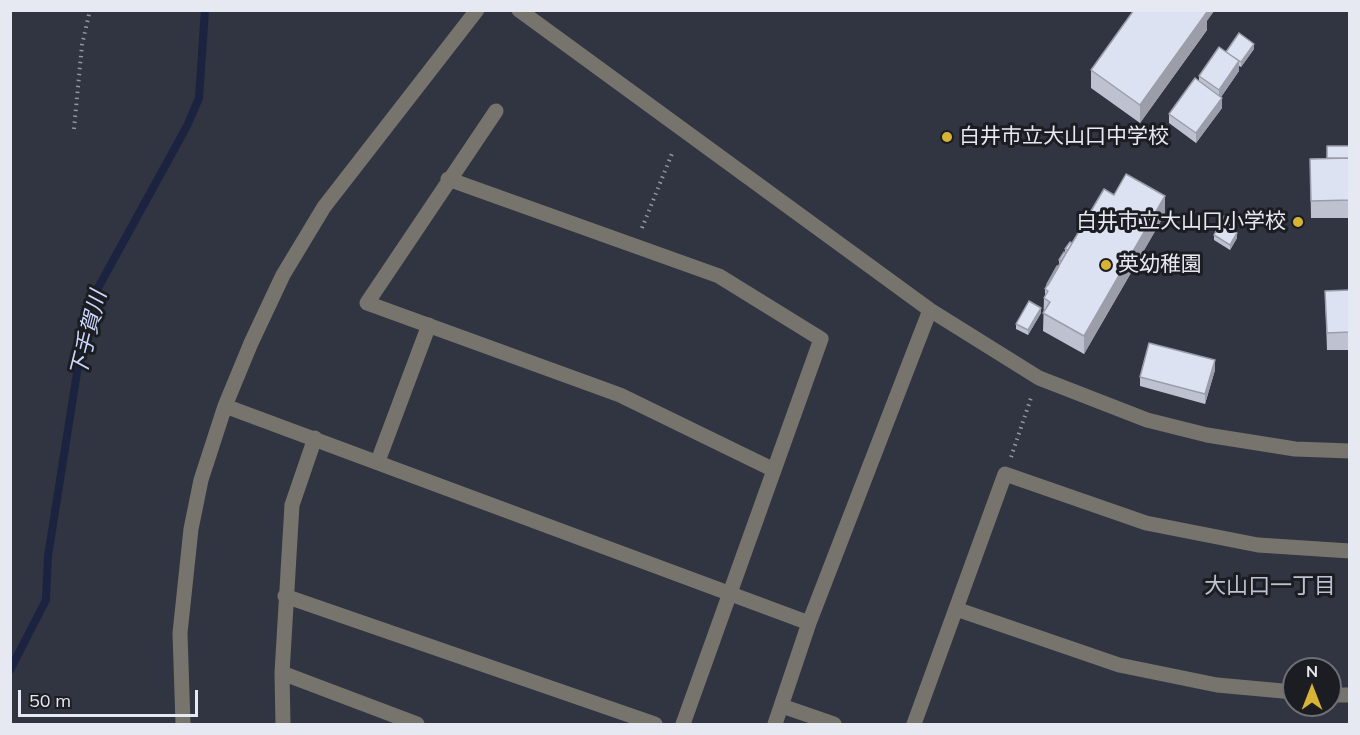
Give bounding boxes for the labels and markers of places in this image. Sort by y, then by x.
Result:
place label: 白井市立大山口中学校 [959,124,1169,150]
marker: 白井市立大山口中学校 [940,130,954,144]
place label: 白井市立大山口小学校 [1076,209,1286,235]
marker: 白井市立大山口小学校 [1291,215,1305,229]
place label: 英幼稚園 [1118,252,1202,278]
marker: 英幼稚園 [1099,258,1113,272]

